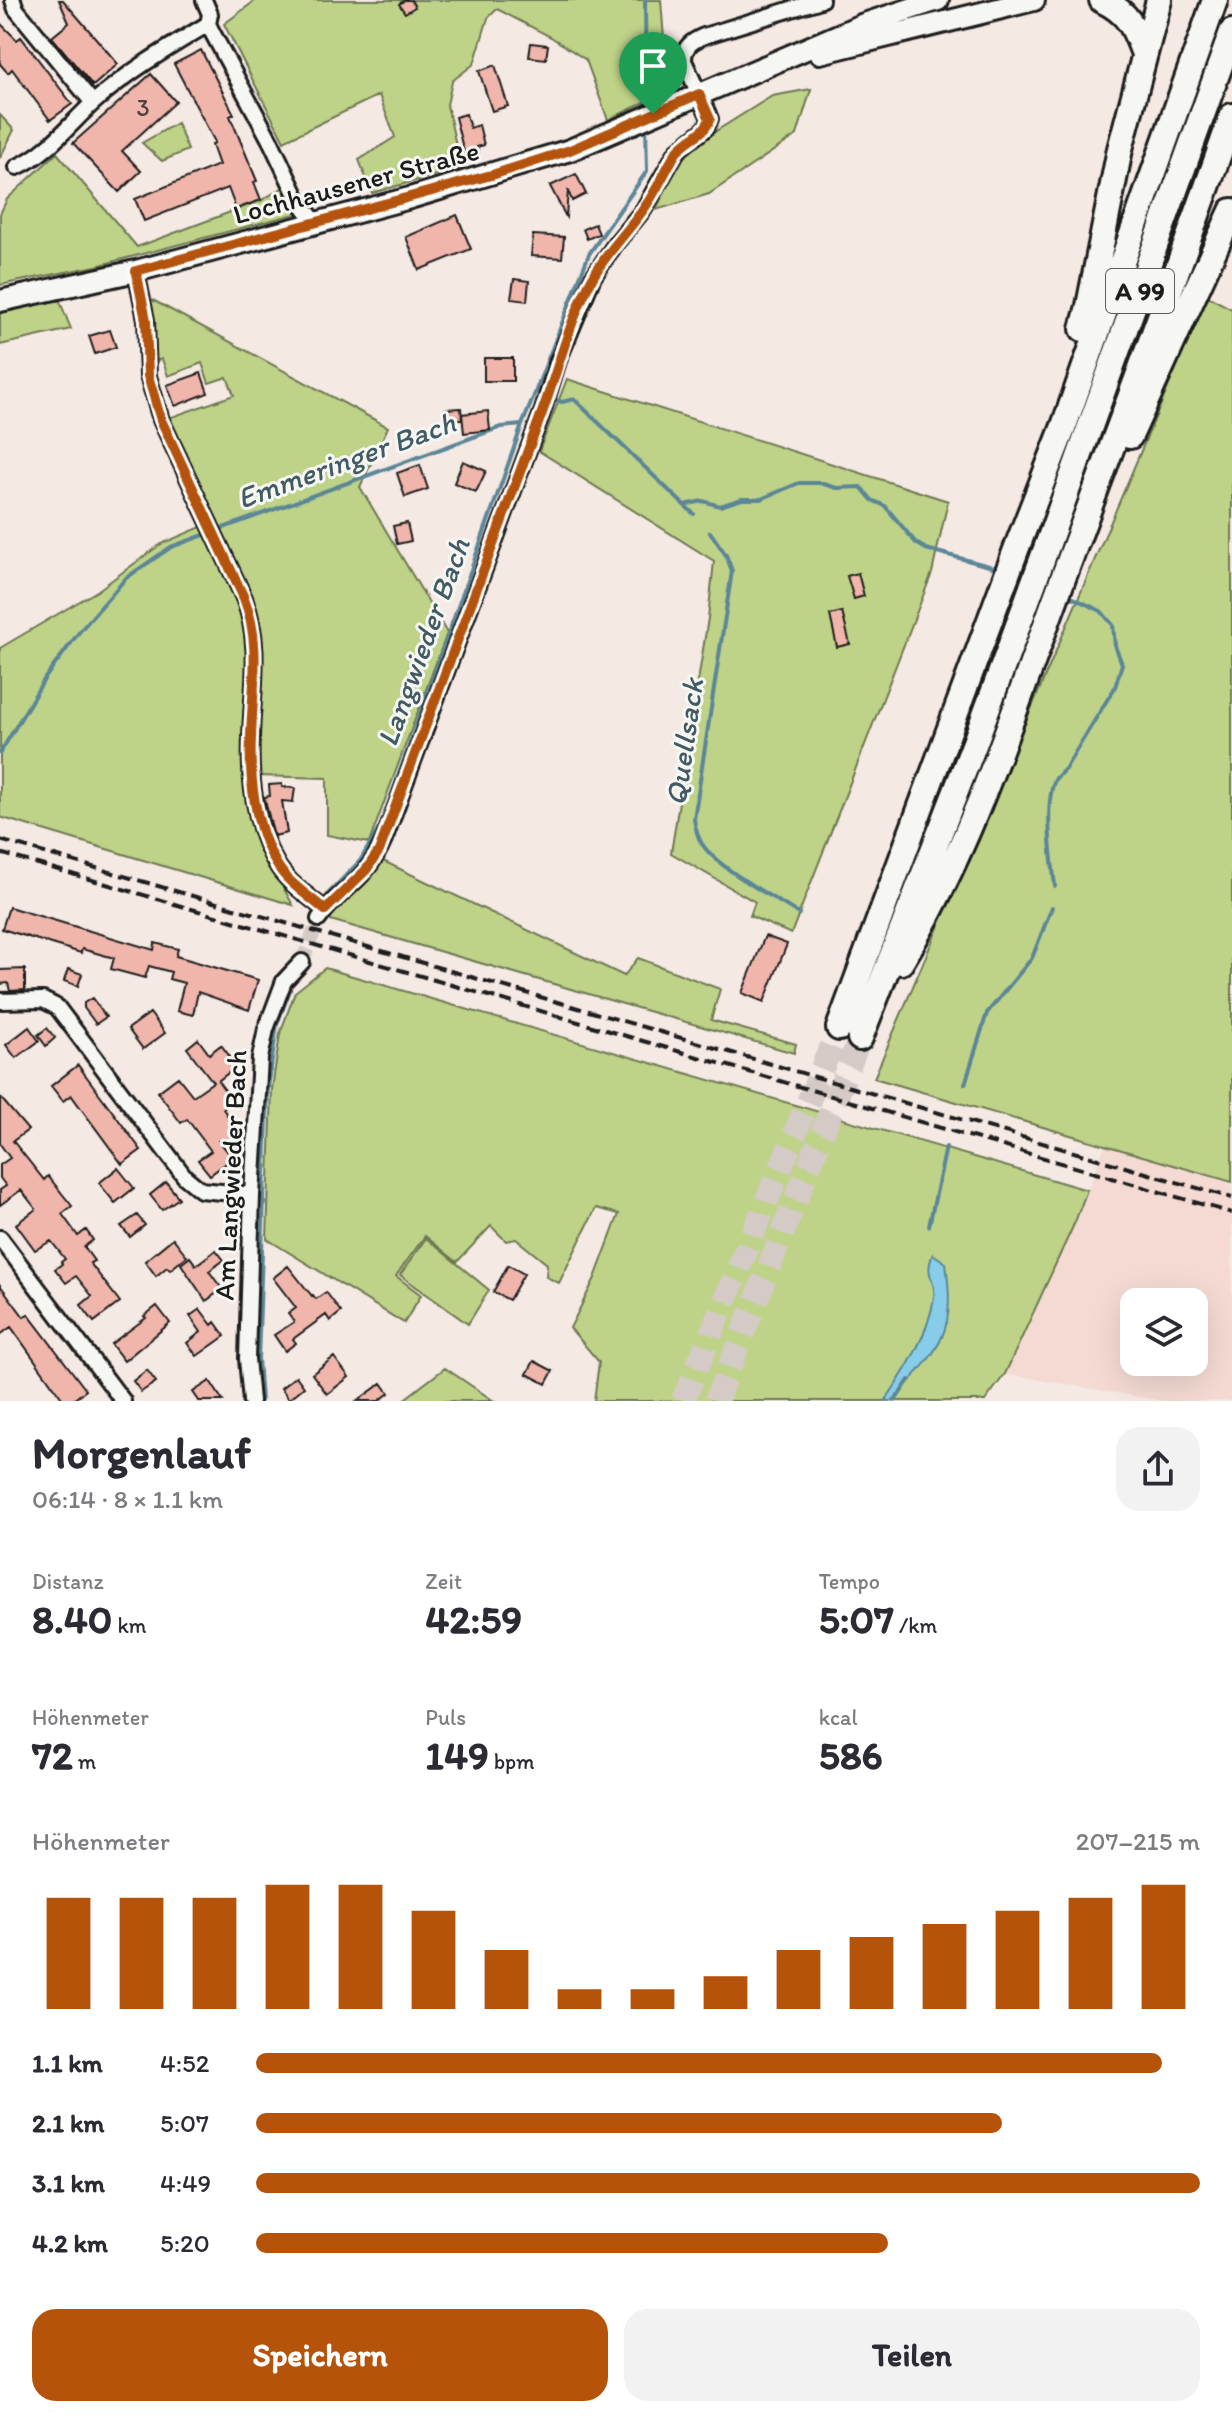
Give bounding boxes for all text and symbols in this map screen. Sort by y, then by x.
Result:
pin [619,32,687,114]
icon: arrive [631,44,675,88]
house number: 3 [136,93,150,122]
street label: Lochhausener Straße [229,133,483,231]
road number: A 99 [1106,269,1174,313]
water label: Emmeringer Bach [232,403,461,517]
water label: Langwieder Bach [368,532,478,751]
water label: Quellsack [657,674,711,808]
street label: Am Langwieder Bach [206,1049,254,1301]
map controls [1120,1288,1208,1376]
button: layers [1120,1288,1208,1376]
text: Morgenlauf [32,1426,251,1479]
button: share [1116,1427,1200,1511]
text: 06:14 · 8 × 1.1 km [32,1483,223,1515]
text: Distanz [32,1568,104,1595]
text: Zeit [425,1568,462,1595]
text: Tempo [819,1568,880,1595]
text: 8.40 [32,1595,112,1643]
text: 42:59 [425,1595,522,1643]
text: 5:07 [819,1595,894,1643]
text: km [112,1612,147,1639]
text: /km [894,1612,937,1639]
text: Höhenmeter [32,1704,149,1731]
text: Puls [425,1704,466,1731]
text: kcal [819,1704,858,1731]
text: 72 [32,1731,73,1779]
text: 149 [425,1731,489,1779]
text: 586 [819,1731,883,1779]
text: m [73,1748,96,1775]
text: bpm [489,1748,535,1775]
text: Höhenmeter [32,1825,170,1857]
text: 207–215 m [1076,1825,1200,1857]
text: 1.1 km [32,2047,103,2079]
text: 4:52 [160,2047,209,2079]
text: 2.1 km [32,2107,104,2139]
text: 5:07 [160,2107,209,2139]
text: 3.1 km [32,2167,105,2199]
text: 4:49 [160,2167,211,2199]
text: 4.2 km [32,2227,108,2259]
text: 5:20 [160,2227,210,2259]
button: Speichern [32,2309,608,2401]
button: Teilen [624,2309,1200,2401]

